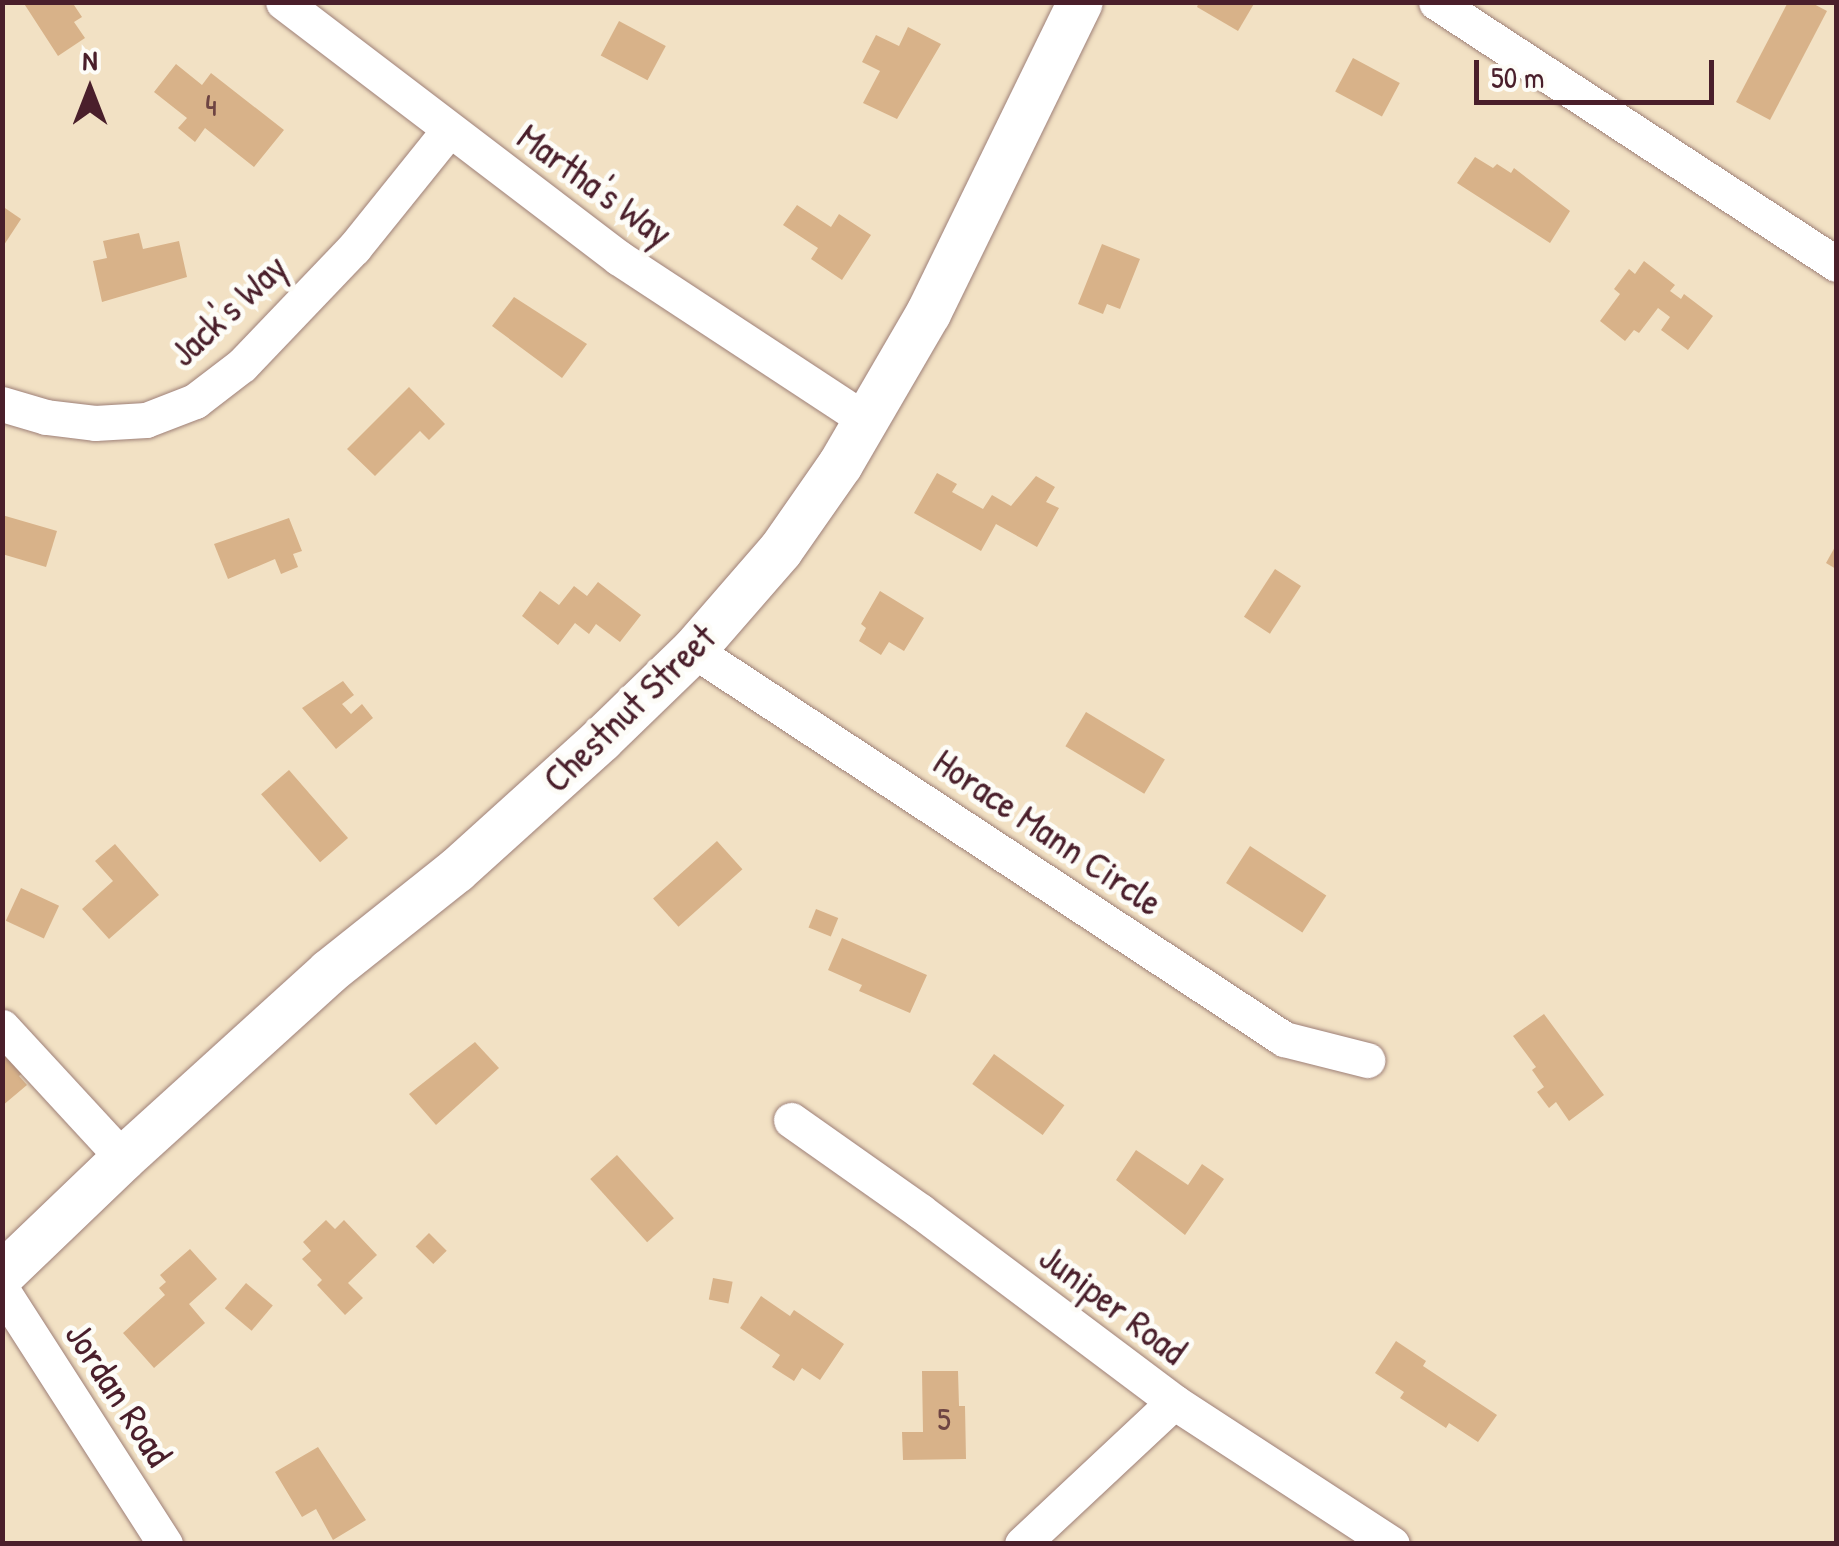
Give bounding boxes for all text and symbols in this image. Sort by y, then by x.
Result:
north arrow [40,40,140,140]
scale bar [1479,40,1719,102]
text: N [83,41,97,79]
text: 50 m [1491,57,1544,97]
house number: 4 [205,86,217,124]
street label: Martha's Way [509,114,681,256]
street label: Jack's Way [160,244,296,376]
street label: Chestnut Street [533,614,725,802]
street label: Horace Mann Circle [925,739,1171,925]
street label: Juniper Road [1031,1234,1195,1374]
street label: Jordan Road [56,1314,182,1474]
house number: 5 [937,1400,951,1438]

